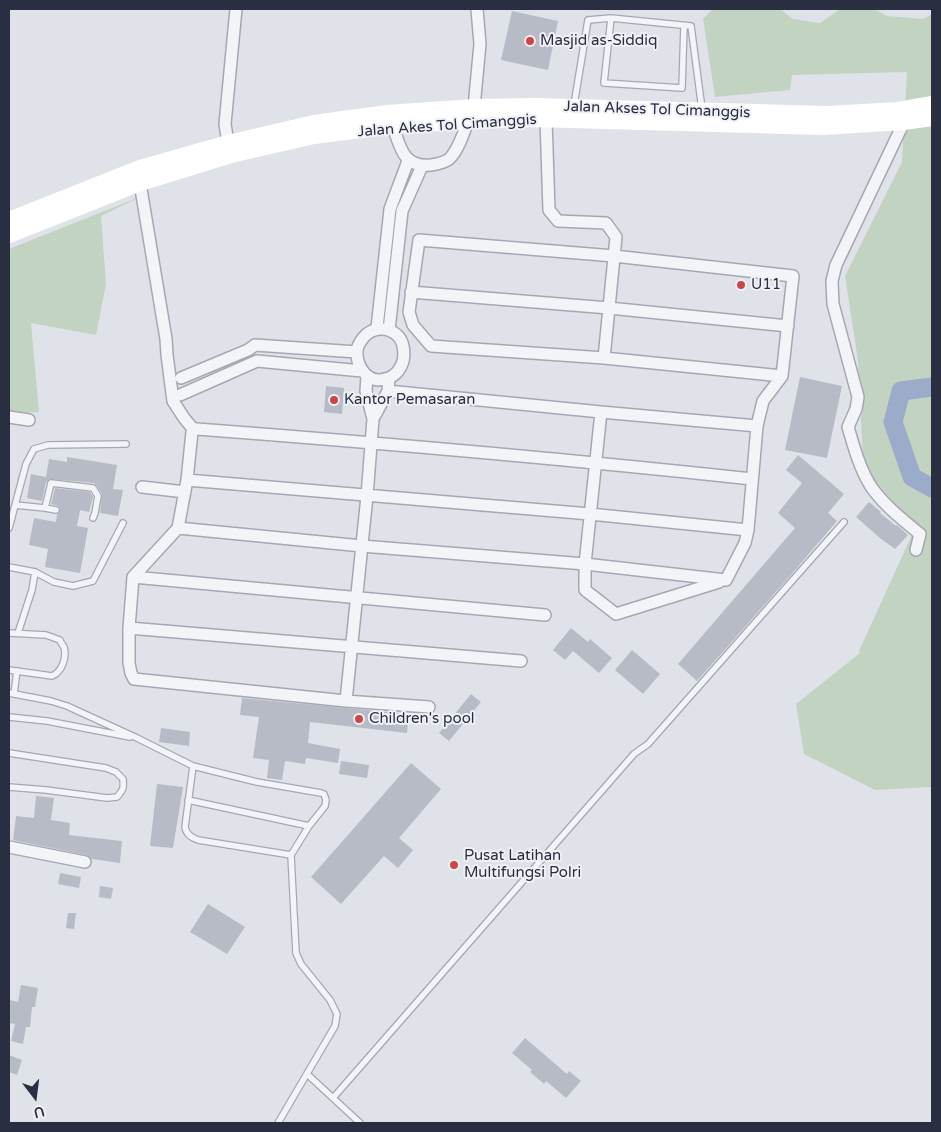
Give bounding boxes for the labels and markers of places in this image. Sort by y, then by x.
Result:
place label: Masjid as-Siddiq [540,32,657,50]
marker: Masjid as-Siddiq [524,35,536,47]
place label: U11 [751,276,781,294]
marker: U11 [735,279,747,291]
place label: Kantor Pemasaran [344,391,475,409]
marker: Kantor Pemasaran [328,394,340,406]
place label: Children's pool [369,710,475,728]
marker: Children's pool [353,713,365,725]
place label: Pusat Latihan Multifungsi Polri [464,847,581,882]
marker: Pusat Latihan Multifungsi Polri [448,859,460,871]

